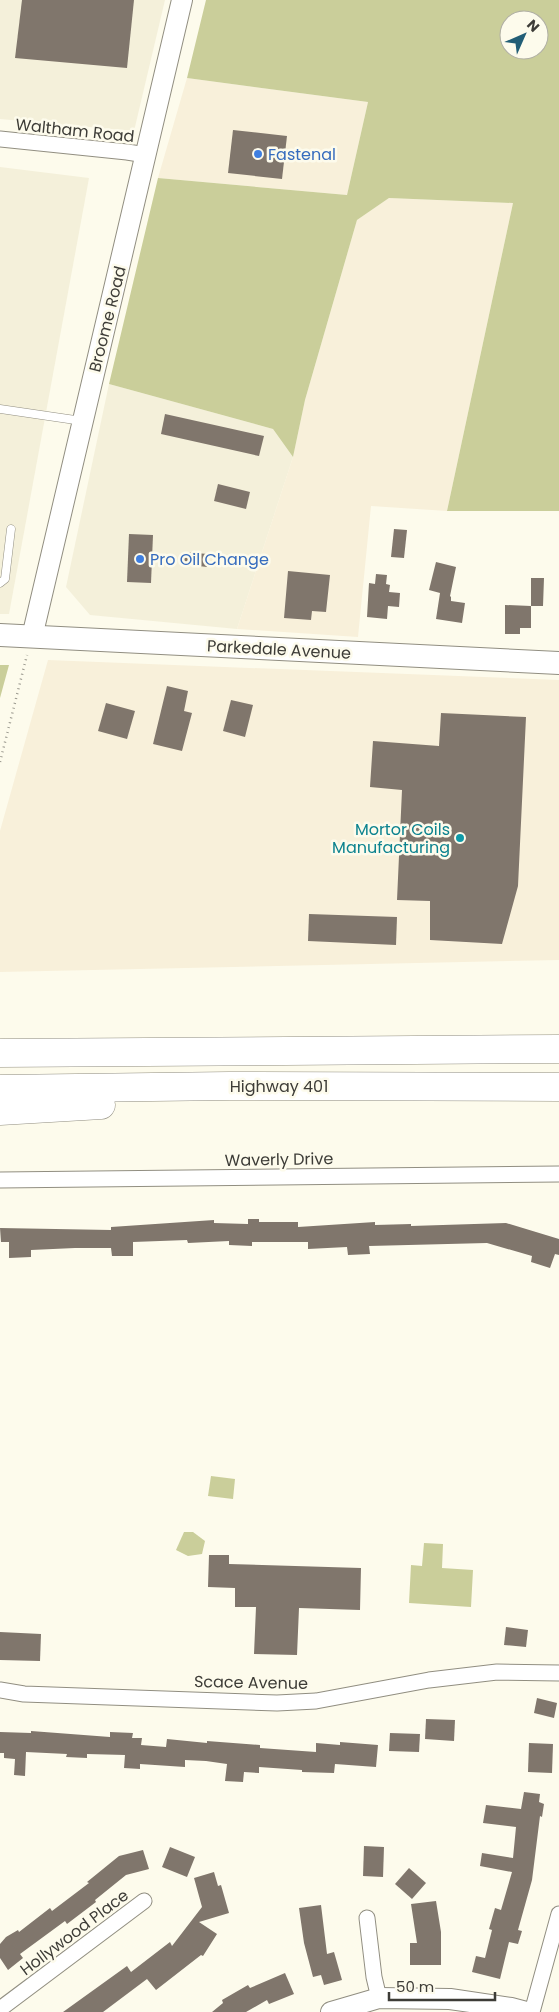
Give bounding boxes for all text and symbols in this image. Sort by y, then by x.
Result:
north arrow [499,10,549,60]
text: N [522,15,544,37]
street label: Waltham Road [14,113,136,148]
place label: Fastenal [268,143,336,166]
marker: Fastenal [252,148,264,160]
street label: Broome Road [83,264,132,375]
place label: Pro Oil Change [150,548,269,571]
marker: Pro Oil Change [134,553,146,565]
street label: Parkedale Avenue [206,634,352,665]
place label: Mortor Coils Manufacturing [332,818,450,859]
marker: Mortor Coils Manufacturing [454,832,466,844]
street label: Highway 401 [230,1075,328,1098]
street label: Waverly Drive [225,1147,334,1172]
street label: Scace Avenue [194,1670,308,1695]
street label: Hollywood Place [15,1884,133,1981]
scale bar [389,1970,495,2002]
text: 50 m [396,1976,434,1997]

